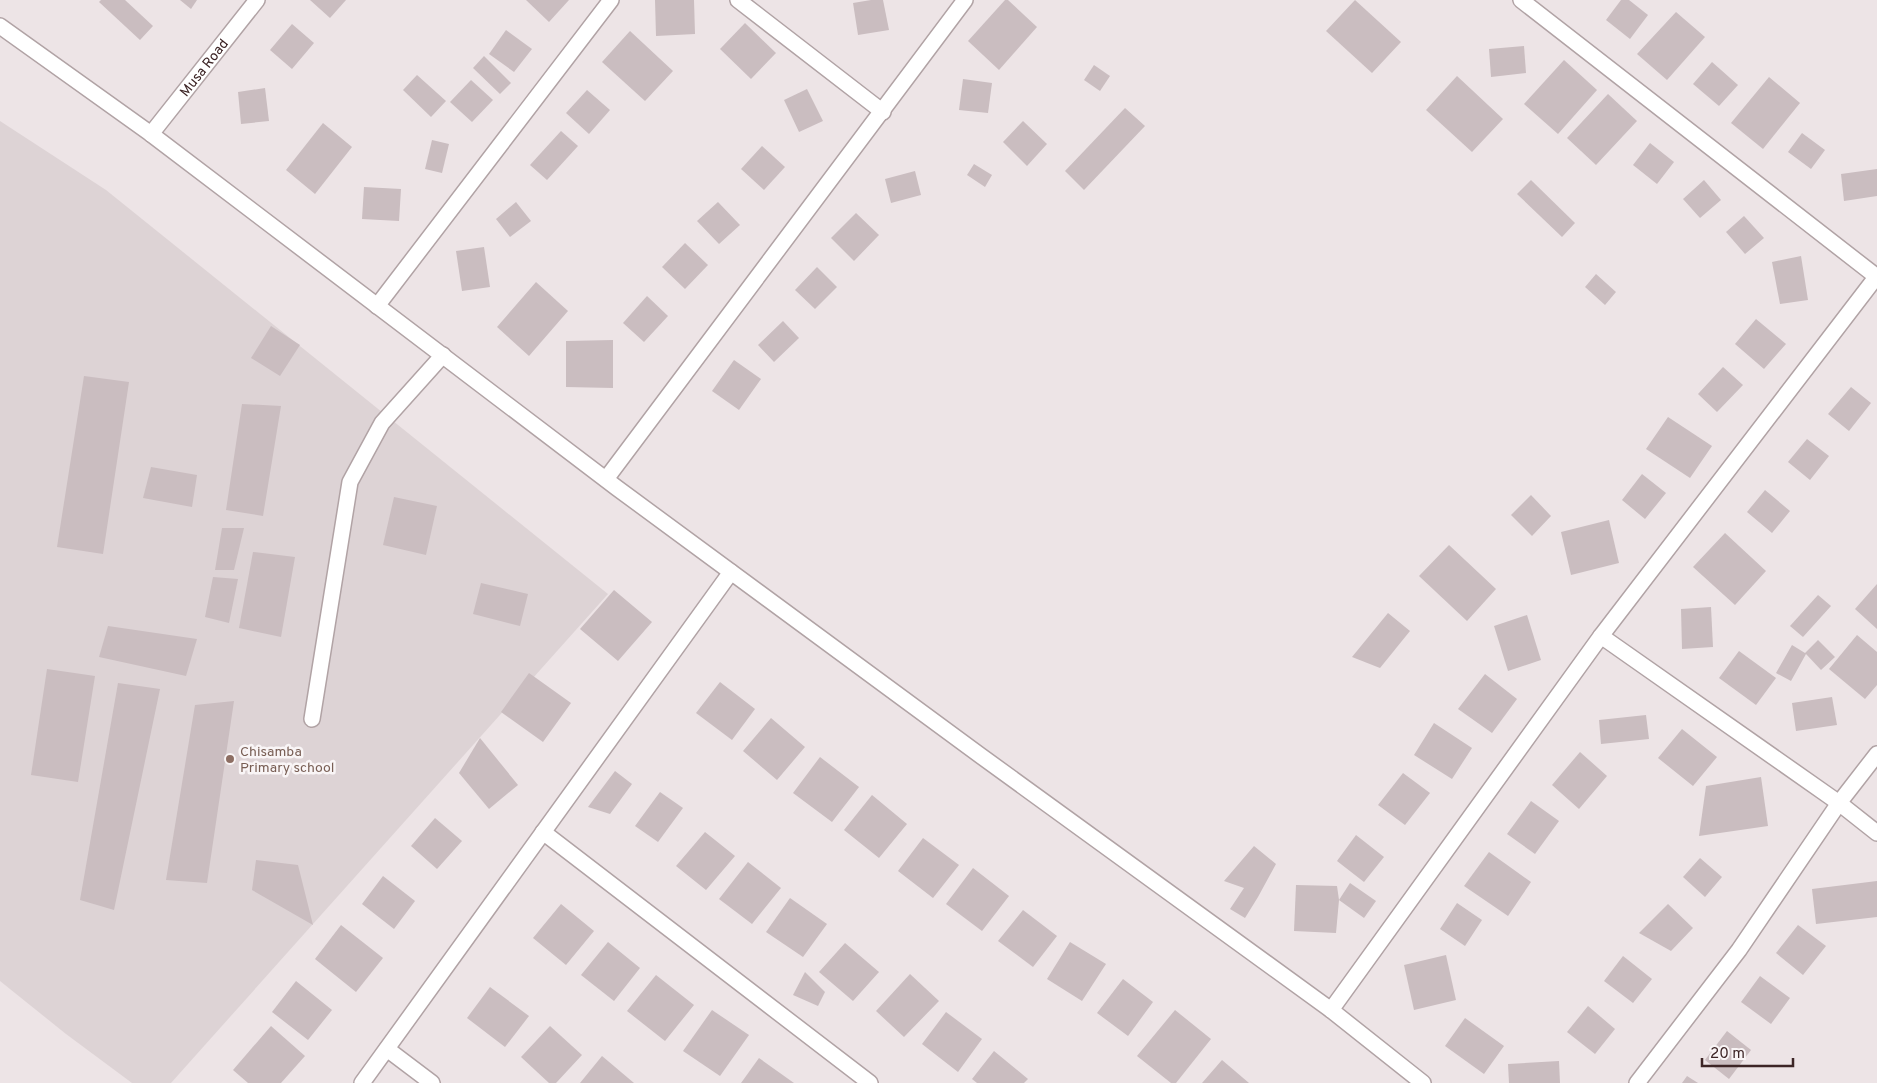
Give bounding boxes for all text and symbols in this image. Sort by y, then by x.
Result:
street label: Musa Road [177,36,233,100]
place label: Chisamba Primary school [240,744,335,777]
marker: Chisamba Primary school [224,753,236,765]
scale bar [1702,1036,1793,1068]
text: 20 m [1710,1045,1745,1064]

